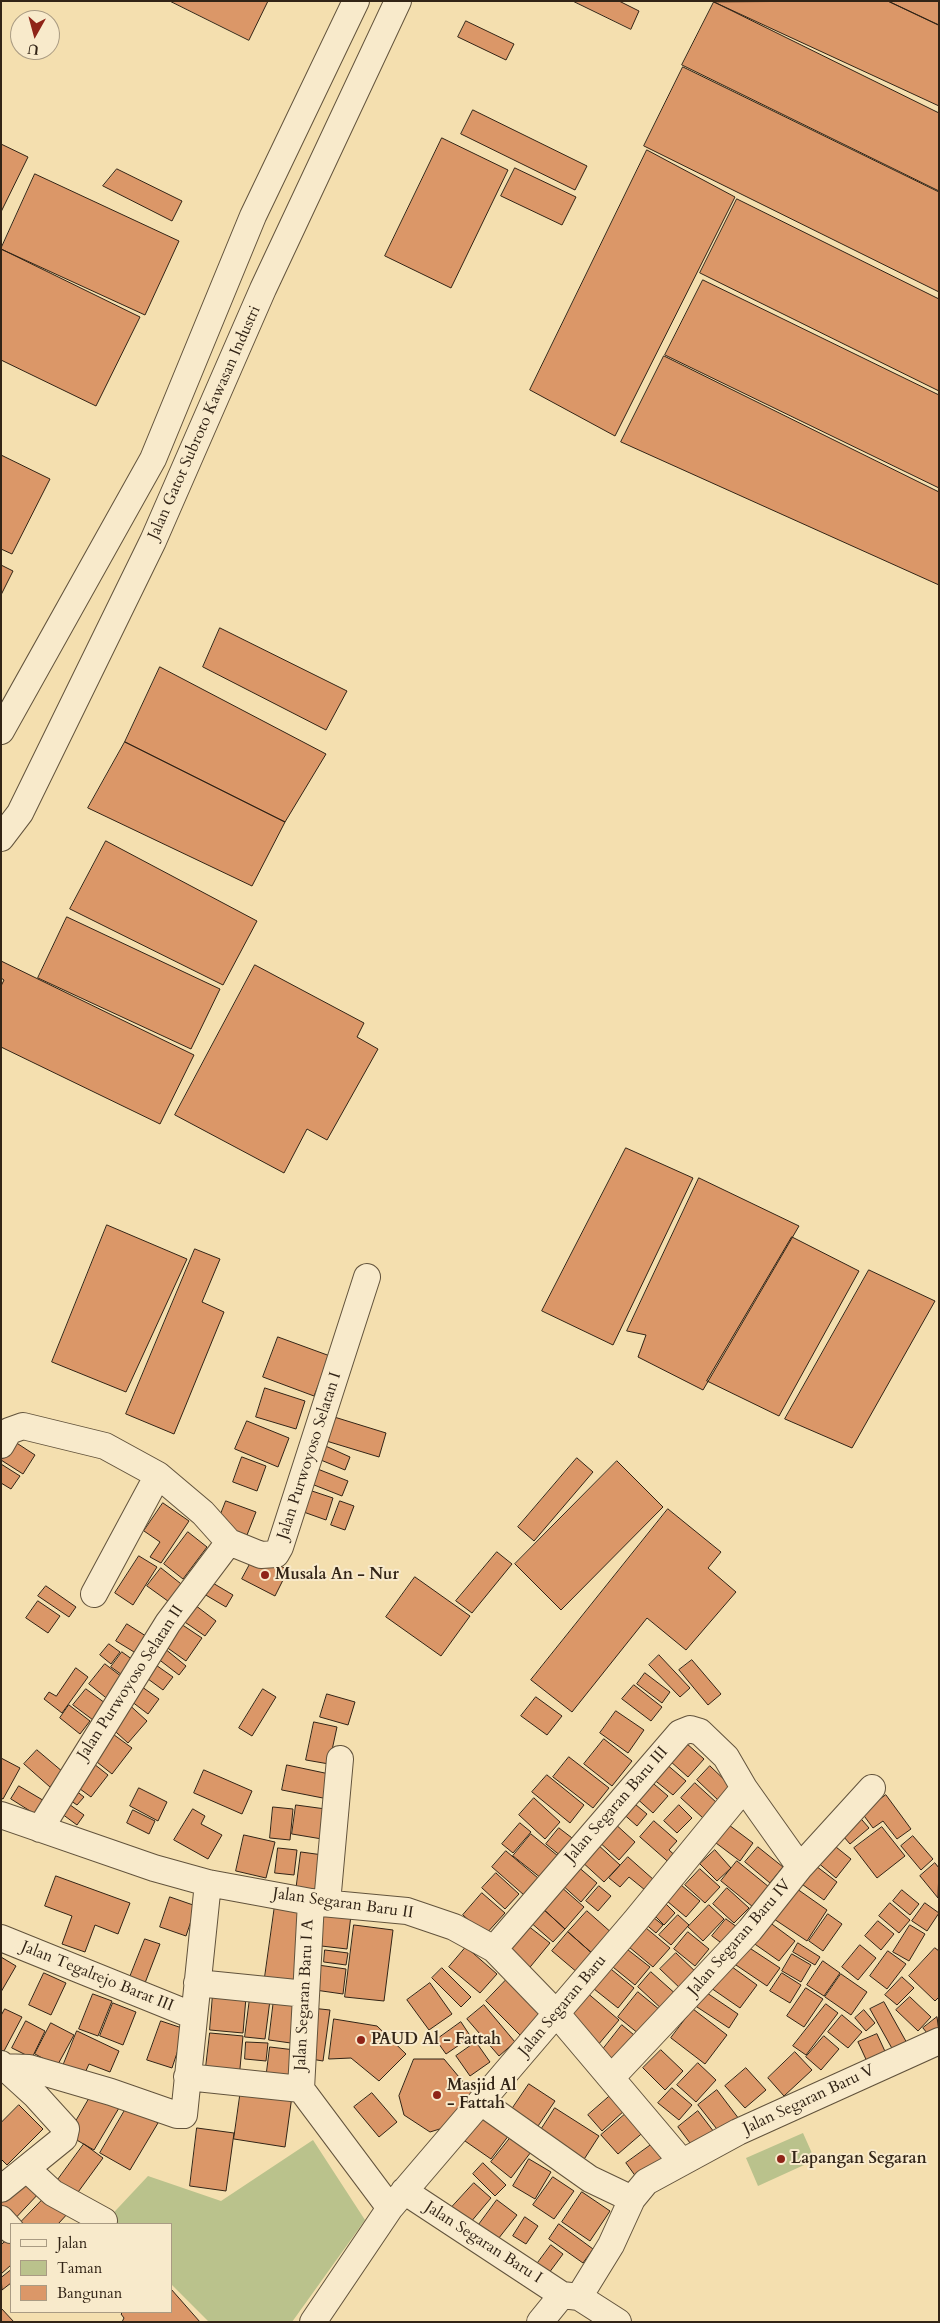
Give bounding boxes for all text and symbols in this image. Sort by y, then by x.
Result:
north arrow [10,10,60,60]
text: U [26,39,40,60]
street label: Jalan Gatot Subroto Kawasan Industri [145,303,265,543]
street label: Jalan Purwoyoso Selatan I [274,1370,346,1542]
place label: Musala An - Nur [275,1565,399,1585]
marker: Musala An - Nur [259,1569,271,1581]
street label: Jalan Purwoyoso Selatan II [74,1602,188,1764]
street label: Jalan Segaran Baru III [562,1743,672,1867]
street label: Jalan Segaran Baru IV [684,1876,796,2000]
street label: Jalan Segaran Baru II [272,1885,414,1923]
street label: Jalan Segaran Baru I A [291,1919,319,2071]
street label: Jalan Tegalrejo Barat III [18,1938,176,2016]
street label: Jalan Segaran Baru [515,1951,611,2061]
place label: PAUD Al - Fattah [371,2030,501,2050]
marker: PAUD Al - Fattah [355,2034,367,2046]
street label: Jalan Segaran Baru V [740,2061,878,2139]
place label: Masjid Al - Fattah [447,2076,516,2114]
marker: Masjid Al - Fattah [431,2089,443,2101]
place label: Lapangan Segaran [791,2149,927,2169]
marker: Lapangan Segaran [775,2153,787,2165]
street label: Jalan Segaran Baru I [421,2198,545,2288]
legend [10,2223,172,2313]
text: Jalan [57,2233,87,2253]
text: Taman [57,2258,102,2278]
text: Bangunan [57,2283,122,2303]

